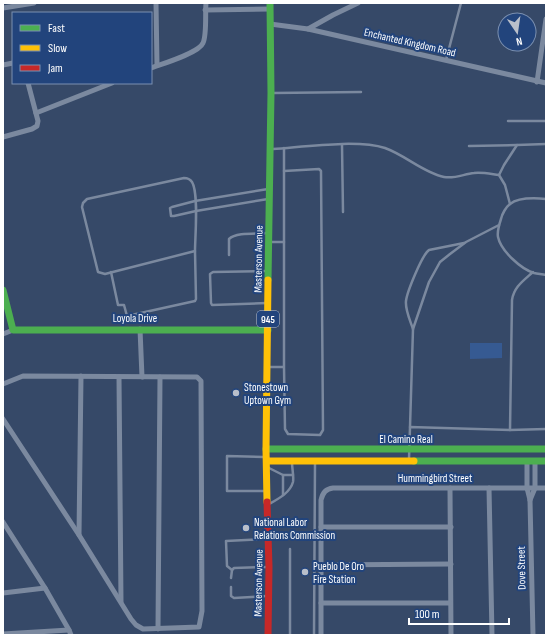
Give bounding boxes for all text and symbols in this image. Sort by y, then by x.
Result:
legend [12,12,152,84]
north arrow [497,12,537,52]
text: Fast [48,21,65,36]
street label: Enchanted Kingdom Road [363,26,457,59]
text: N [515,34,523,48]
text: Slow [48,41,67,56]
text: Jam [47,61,63,76]
street label: Masterson Avenue [251,225,266,293]
road number: 945 [257,311,279,327]
street label: Loyola Drive [113,312,157,325]
place label: Stonestown Uptown Gym [244,381,291,407]
marker: Stonestown Uptown Gym [231,388,241,398]
street label: El Camino Real [379,433,433,446]
street label: Hummingbird Street [398,472,473,485]
place label: National Labor Relations Commission [254,516,335,542]
marker: National Labor Relations Commission [241,523,251,533]
street label: Dove Street [515,546,528,590]
street label: Masterson Avenue [251,549,266,617]
place label: Pueblo De Oro Fire Station [313,560,365,586]
marker: Pueblo De Oro Fire Station [300,567,310,577]
scale bar [409,600,509,626]
text: 100 m [415,607,440,622]

